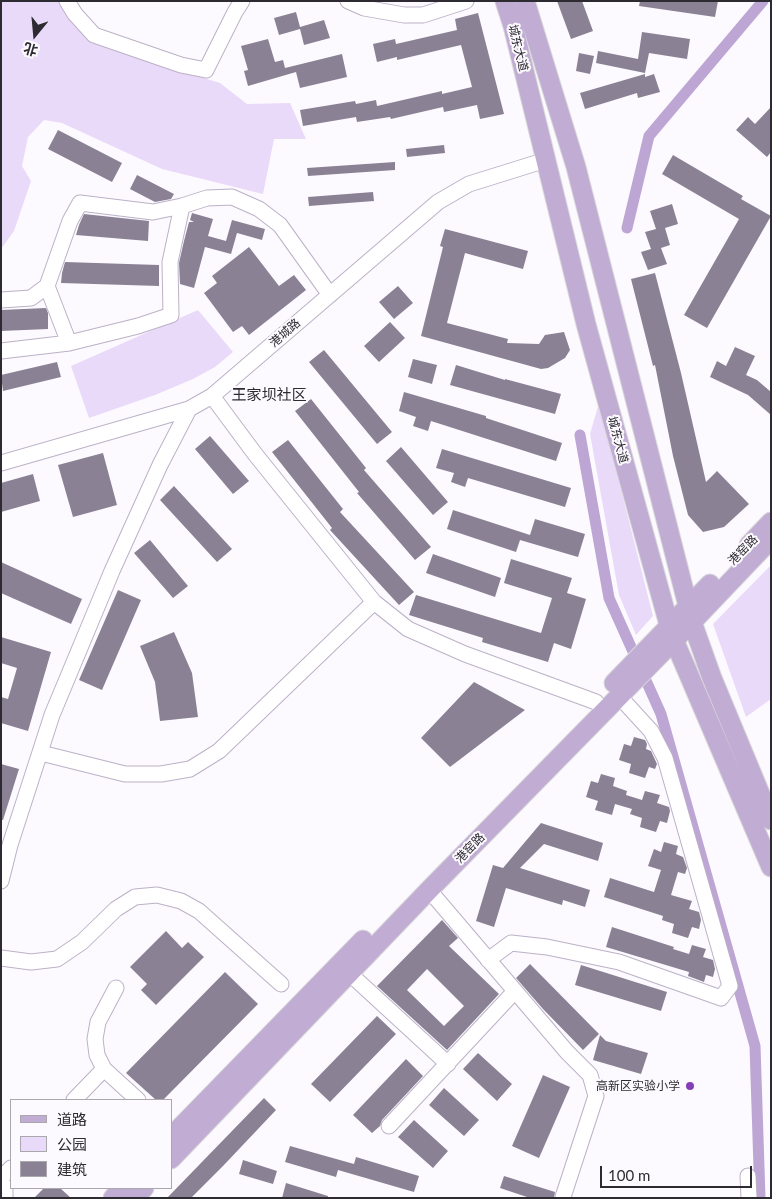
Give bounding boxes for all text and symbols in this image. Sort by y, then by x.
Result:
north arrow [10,10,60,60]
street label: 城东大道 [505,23,531,73]
text: 北 [21,40,40,60]
street label: 港城路 [267,316,303,350]
district label: 王家坝社区 [232,386,306,404]
street label: 城东大道 [605,415,631,465]
street label: 港窑路 [725,532,761,568]
street label: 港窑路 [452,830,488,866]
place label: 高新区实验小学 [596,1079,680,1093]
marker: 高新区实验小学 [684,1080,696,1092]
legend [10,1099,172,1189]
text: 道路 [57,1110,87,1128]
text: 公园 [57,1135,87,1153]
scale bar [602,1156,754,1188]
text: 建筑 [57,1160,87,1178]
text: 100 m [608,1166,650,1184]

